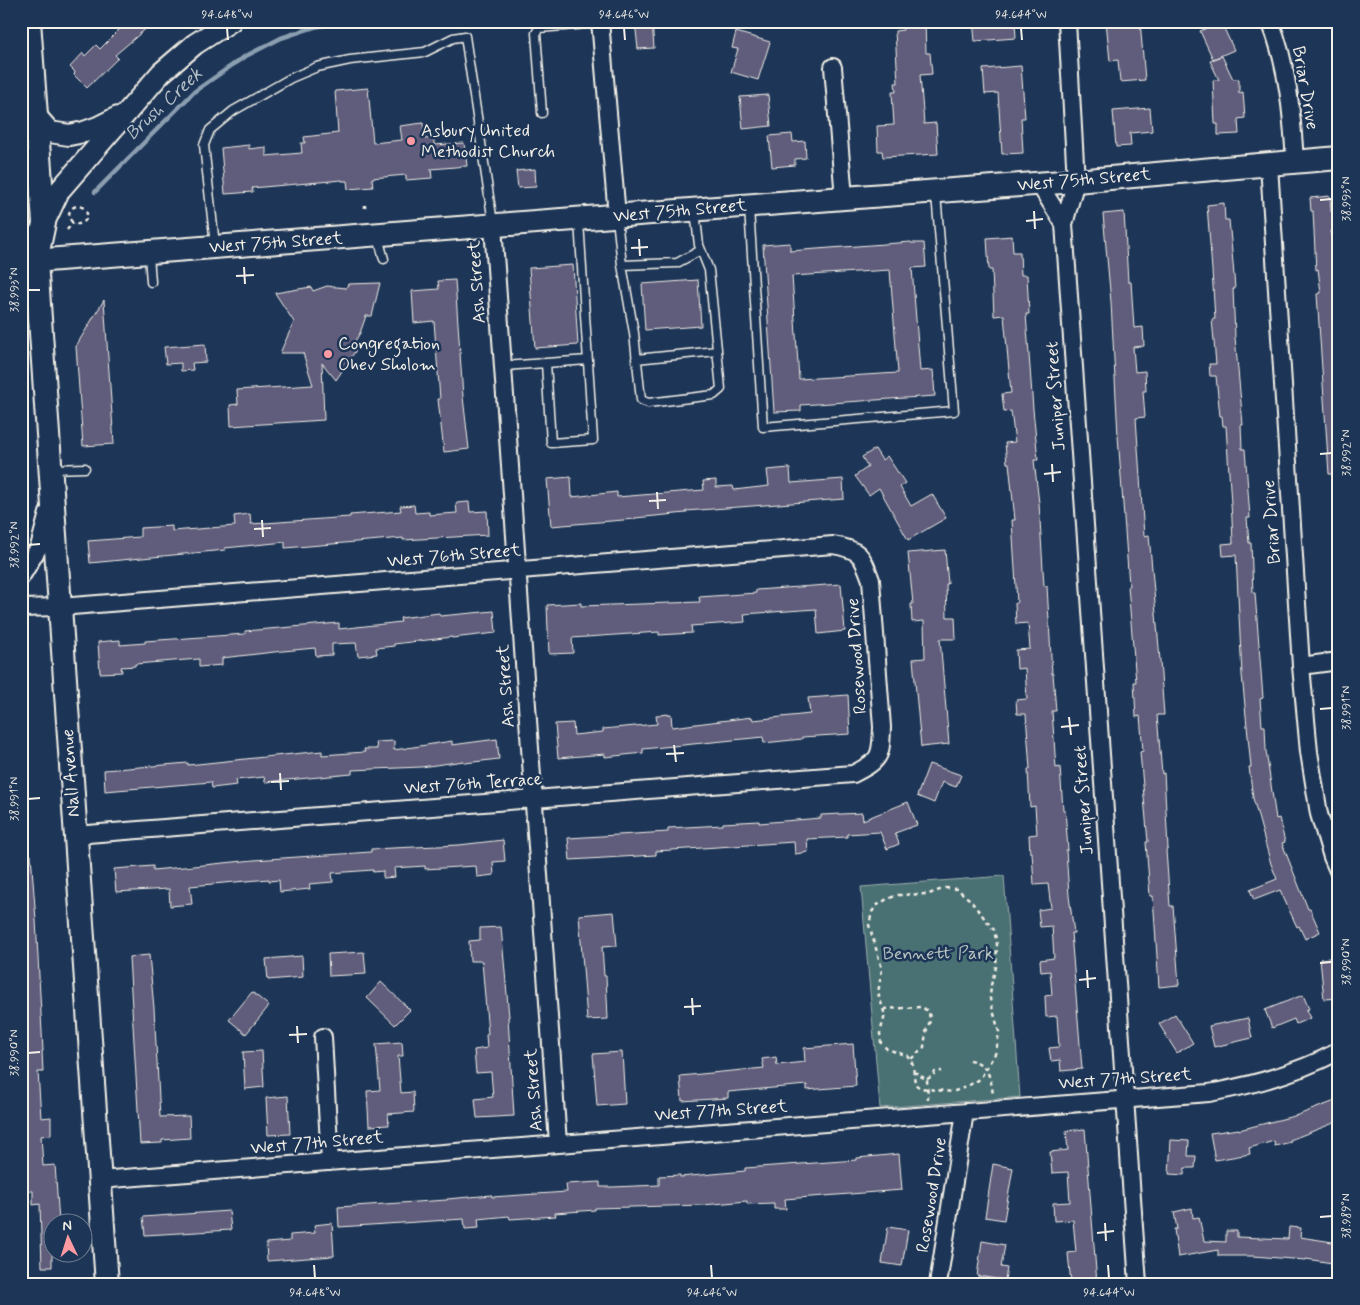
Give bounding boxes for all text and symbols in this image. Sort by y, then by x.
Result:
text: 94.648°W [202,7,253,23]
text: 94.646°W [599,7,649,23]
text: 94.644°W [995,7,1047,23]
street label: Briar Drive [1286,44,1324,132]
water label: Brush Creek [120,61,208,146]
place label: Asbury United Methodist Church [421,119,555,164]
marker: Asbury United Methodist Church [405,135,417,147]
street label: West 75th Street [1016,162,1152,198]
text: 38.993°N [1339,177,1355,221]
street label: West 75th Street [612,193,748,229]
street label: West 75th Street [208,226,344,260]
street label: Ash Street [462,239,492,324]
text: 38.993°N [7,268,23,312]
place label: Congregation Ohev Sholom [338,332,440,377]
street label: Juniper Street [1040,340,1072,452]
marker: Congregation Ohev Sholom [322,348,334,360]
text: 38.992°N [1339,429,1355,477]
street label: Briar Drive [1257,479,1287,565]
text: 38.992°N [7,521,23,569]
street label: West 76th Street [386,538,522,574]
street label: Rosewood Drive [841,597,873,715]
street label: Ash Street [491,643,521,728]
text: 38.991°N [1339,686,1355,730]
street label: Nall Avenue [56,728,86,818]
street label: Juniper Street [1068,744,1100,856]
street label: West 76th Terrace [403,767,543,801]
text: 38.991°N [7,777,23,821]
text: 38.990°N [1339,938,1355,986]
park label: Bennett Park [882,942,994,966]
text: 38.990°N [7,1029,23,1077]
street label: Ash Street [519,1047,549,1132]
street label: West 77th Street [1058,1062,1193,1096]
street label: West 77th Street [654,1094,789,1128]
street label: West 77th Street [250,1125,385,1161]
street label: Rosewood Drive [911,1136,953,1254]
text: 38.989°N [1339,1193,1355,1239]
north arrow [42,1212,92,1262]
text: N [62,1217,72,1235]
text: 94.648°W [290,1285,341,1301]
text: 94.646°W [687,1285,737,1301]
text: 94.644°W [1083,1285,1135,1301]

